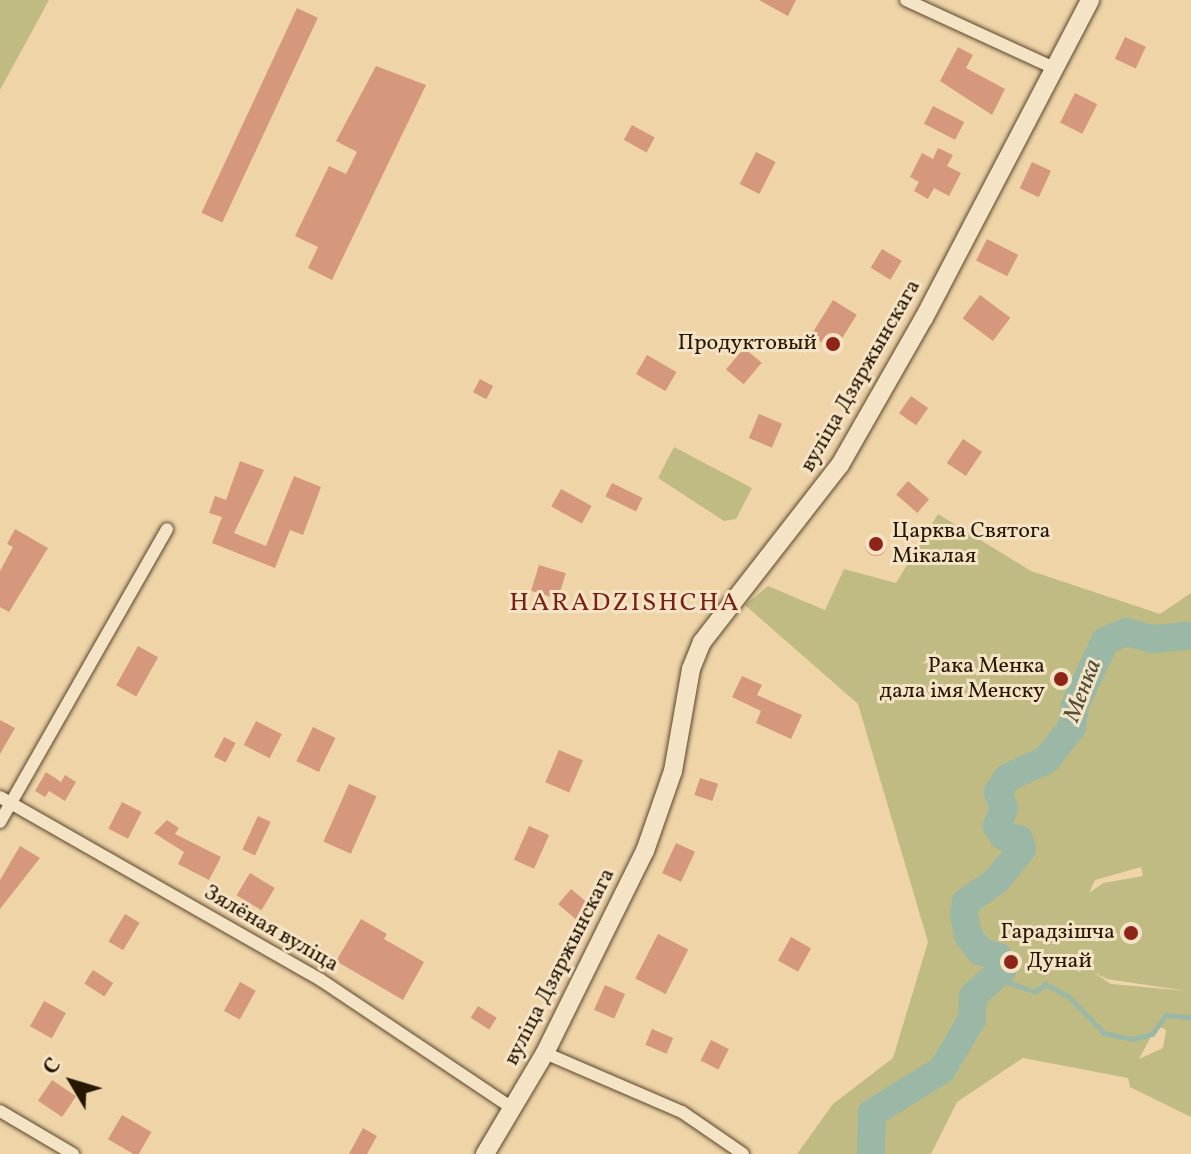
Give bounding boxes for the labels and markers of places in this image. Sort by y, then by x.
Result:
place label: Продуктовый [678,331,817,357]
marker: Продуктовый [824,335,842,353]
place label: Царква Святога Мікалая [892,518,1050,570]
marker: Царква Святога Мікалая [867,535,885,553]
place label: Рака Менка дала імя Менску [879,653,1045,704]
marker: Рака Менка дала імя Менску [1052,670,1070,688]
place label: Гарадзішча [1000,920,1115,946]
marker: Гарадзішча [1122,924,1140,942]
place label: Дунай [1027,949,1092,975]
marker: Дунай [1002,953,1020,971]

